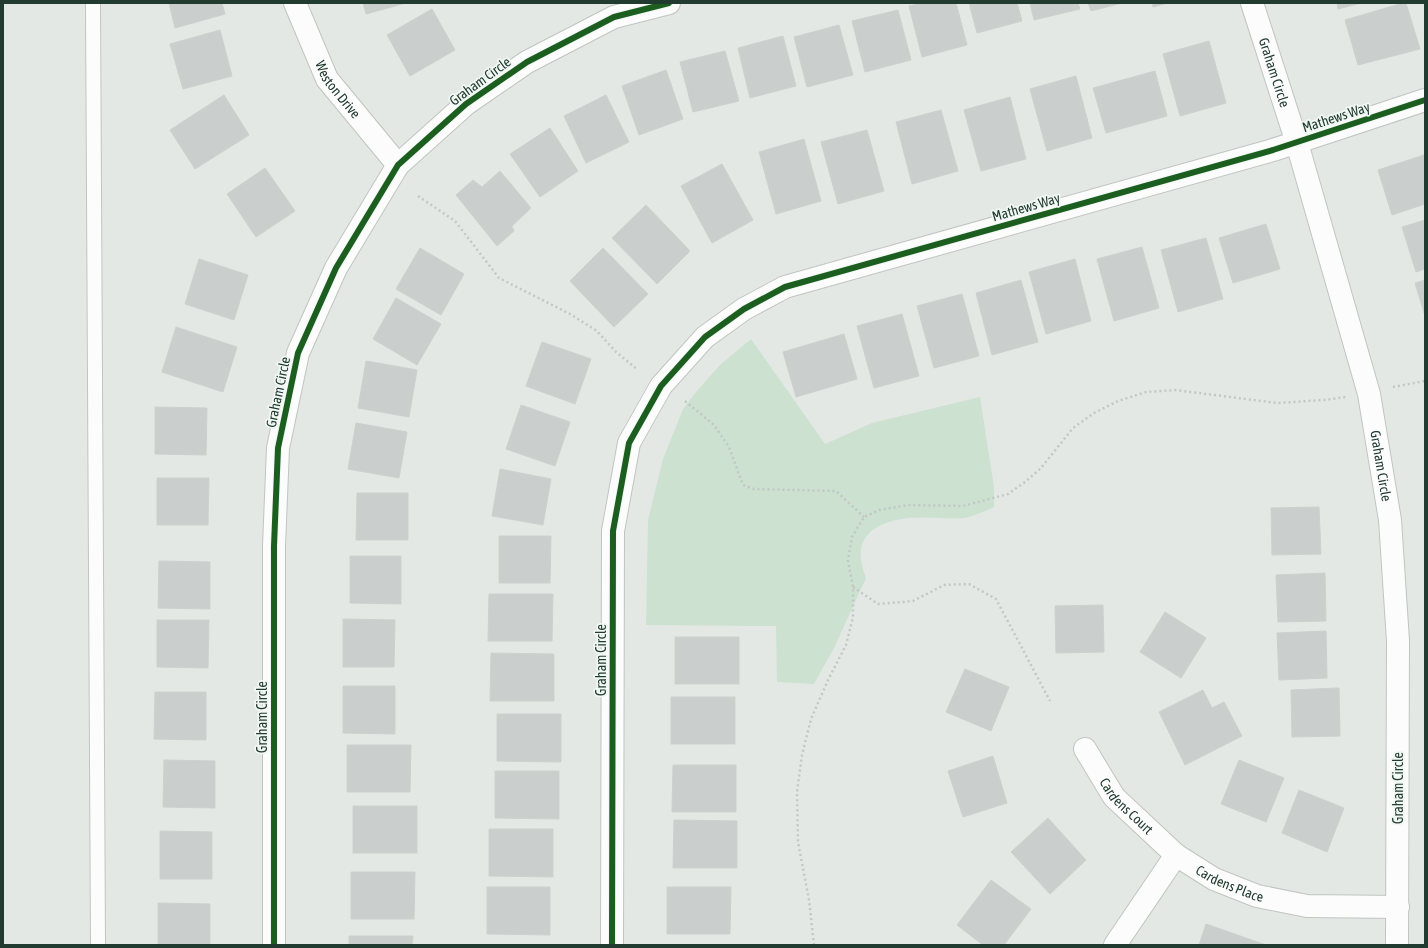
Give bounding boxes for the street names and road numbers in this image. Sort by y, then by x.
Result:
street label: Graham Circle [1256,36,1293,109]
street label: Graham Circle [446,53,514,109]
street label: Weston Drive [312,58,364,121]
street label: Mathews Way [1300,98,1372,135]
street label: Mathews Way [990,190,1062,224]
street label: Graham Circle [263,355,293,429]
street label: Graham Circle [1367,429,1395,503]
street label: Graham Circle [593,624,609,696]
street label: Graham Circle [254,681,270,753]
street label: Graham Circle [1390,752,1406,824]
street label: Cardens Court [1096,775,1156,837]
street label: Cardens Place [1193,862,1265,905]

